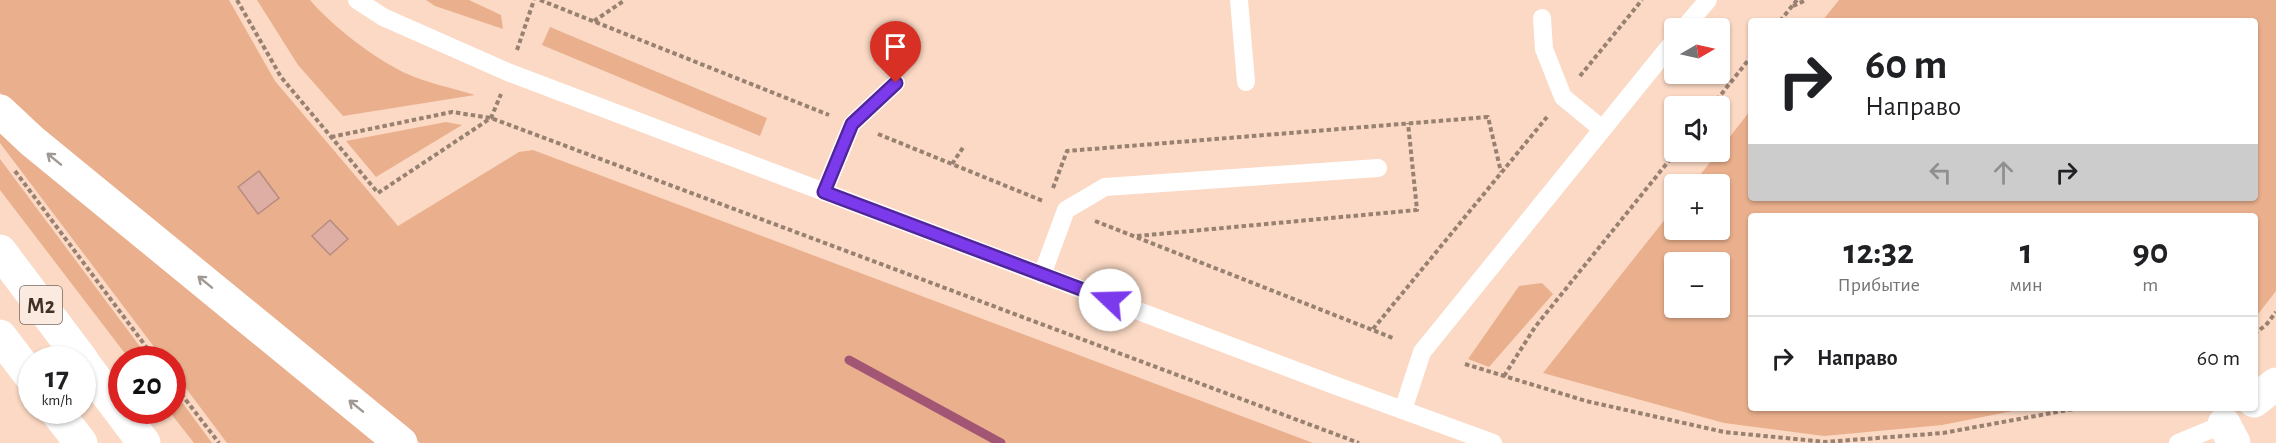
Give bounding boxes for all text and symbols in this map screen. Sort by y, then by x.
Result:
north arrow [1664,18,1730,84]
map controls [1664,18,1730,318]
pin [870,21,921,83]
icon: arrive [879,30,912,63]
icon: right [1766,42,1844,120]
text: 60 m [1865,44,1947,86]
text: Направо [1865,93,1961,120]
button: sound [1664,96,1730,162]
one-way arrow [46,152,62,165]
icon: left [1924,156,1957,189]
icon: ahead [1987,156,2020,189]
icon: right [2050,156,2083,189]
button: + [1664,174,1730,240]
text: 12:32 [1843,234,1914,270]
text: 1 [2020,234,2033,270]
text: 90 [2132,234,2168,270]
button: − [1664,252,1730,318]
position arrow [1078,268,1142,332]
text: Прибытие [1838,275,1920,295]
text: мин [2010,275,2043,295]
text: m [2142,275,2158,295]
one-way arrow [197,276,213,289]
road number: М2 [20,286,62,324]
icon: right [1766,342,1799,375]
speed limit sign: 20 [108,346,186,424]
text: Направо [1817,347,1898,369]
text: 60 m [2197,347,2240,369]
text: 17 [45,363,69,393]
text: km/h [42,393,72,408]
one-way arrow [349,399,364,413]

